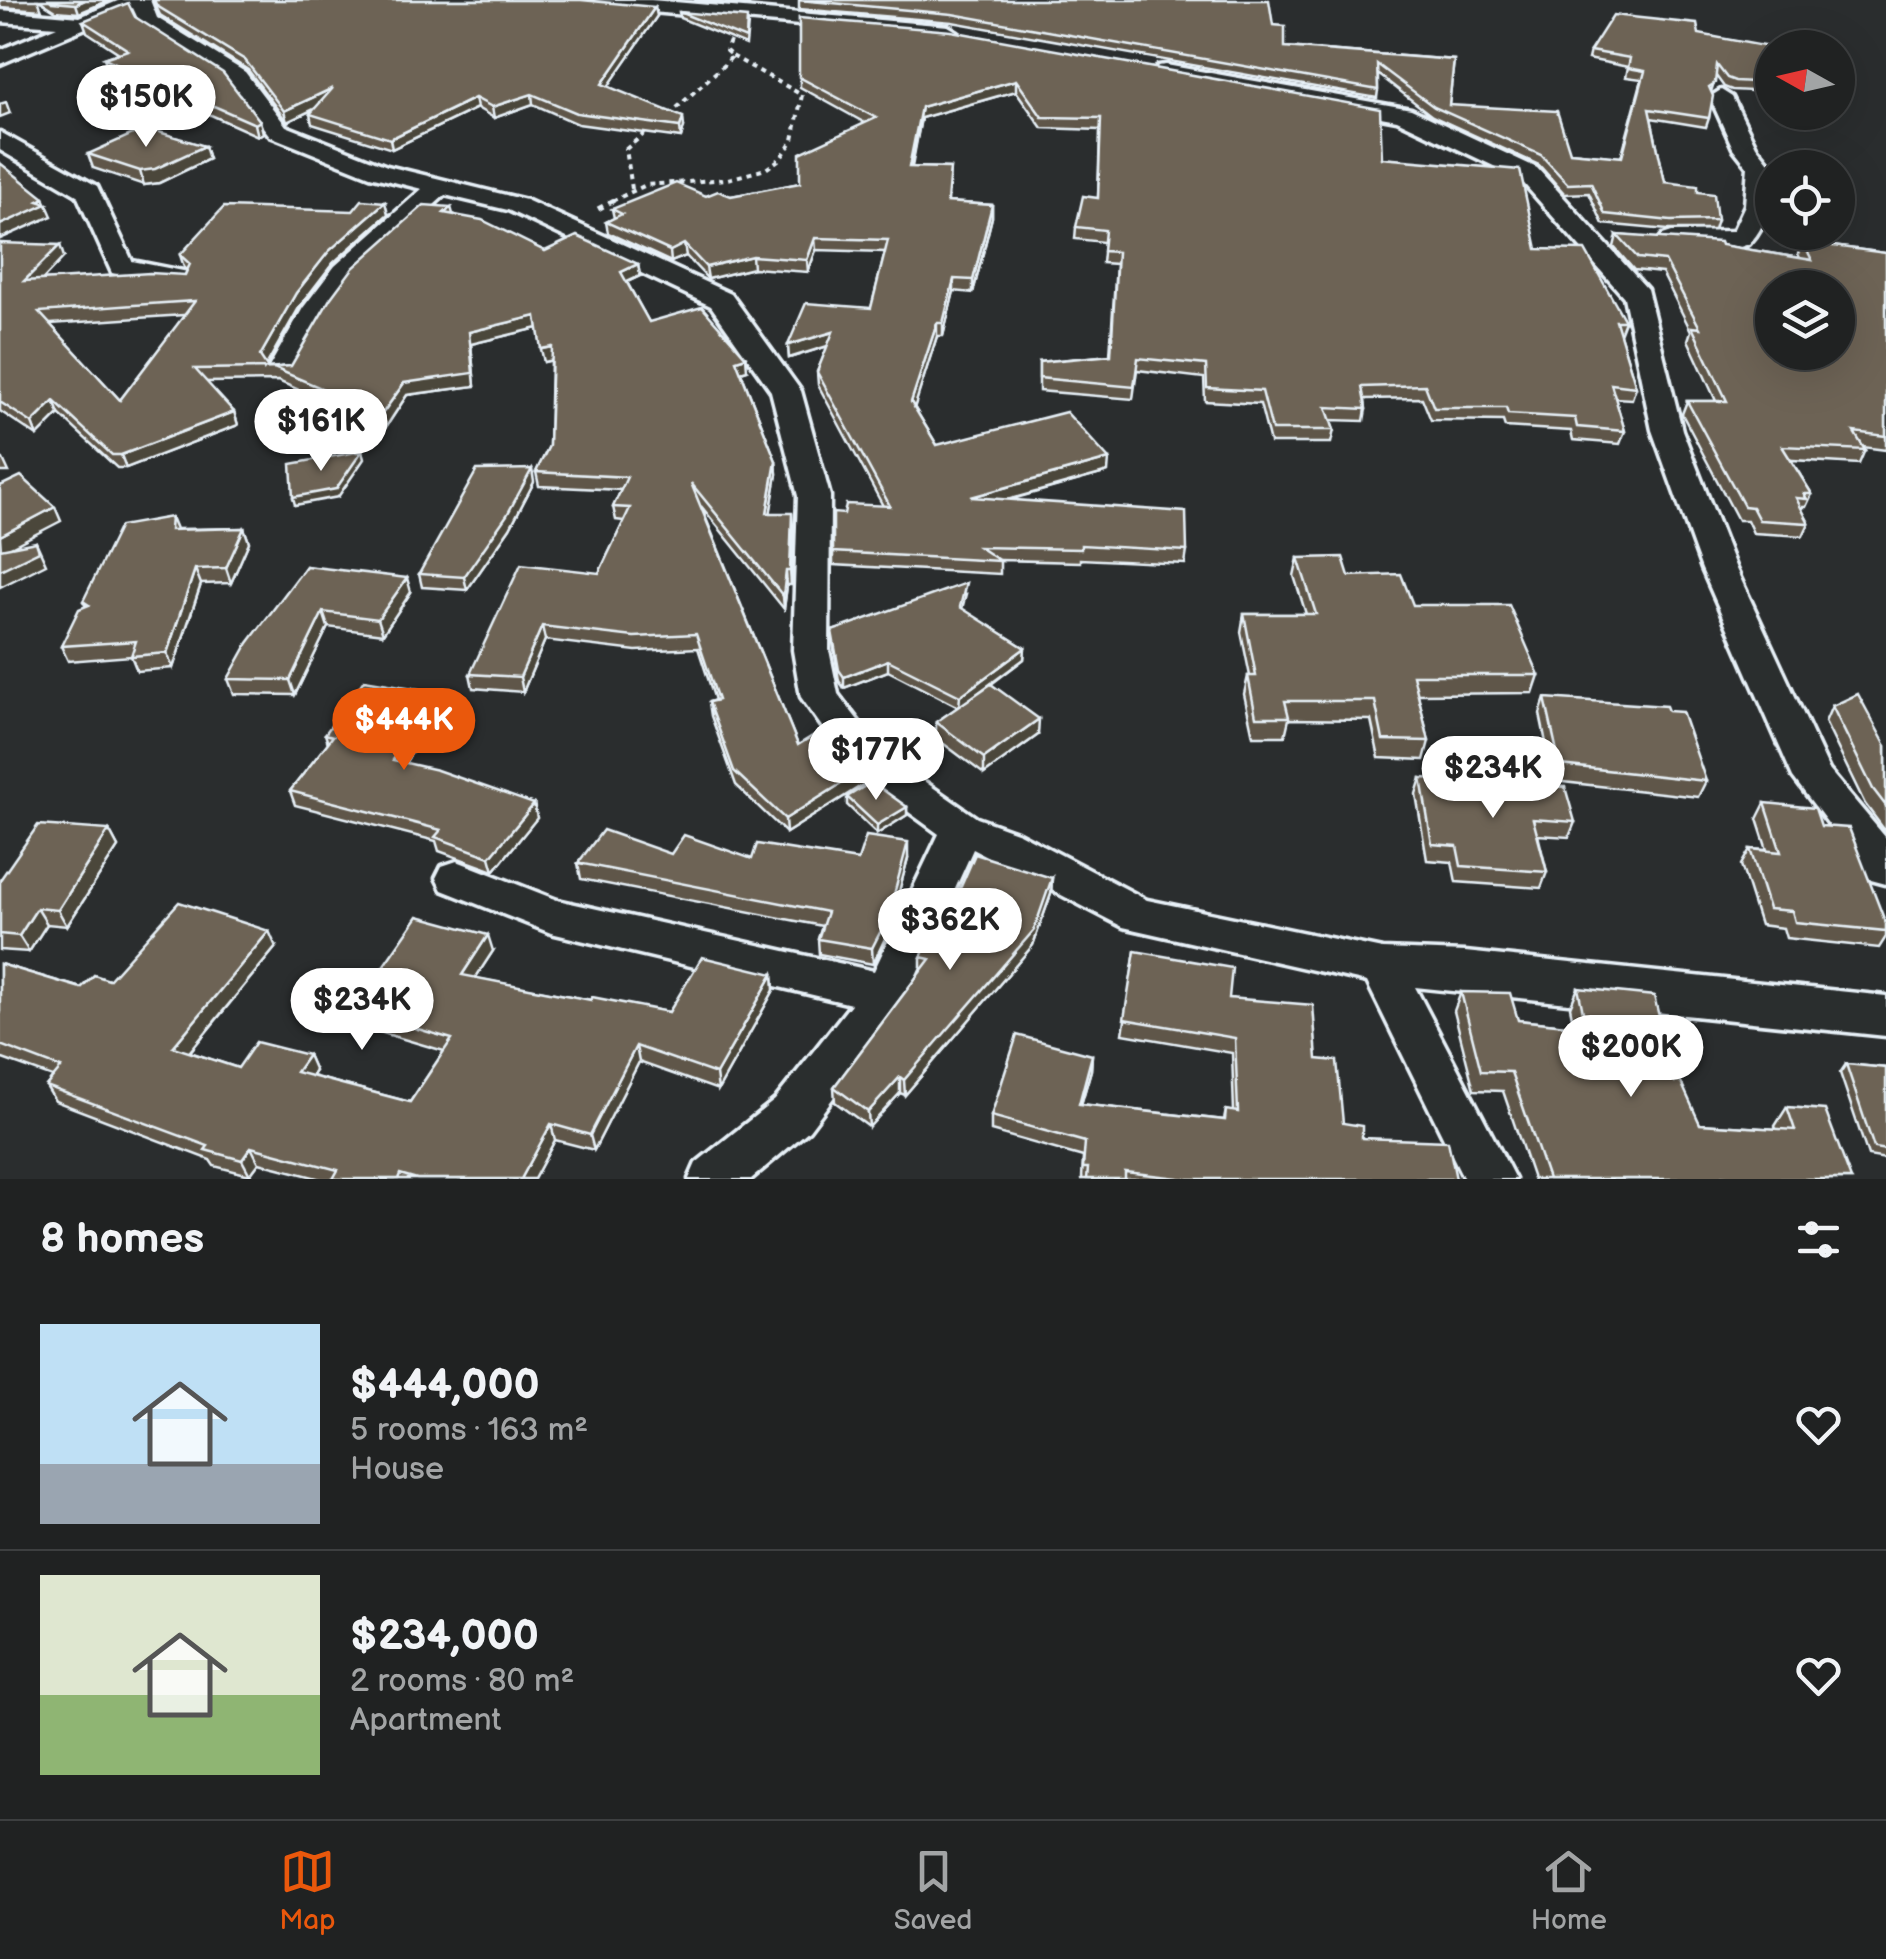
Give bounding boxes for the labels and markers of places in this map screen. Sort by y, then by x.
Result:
pin: $150K [76,65,216,150]
pin: $161K [251,389,391,474]
pin: $444K [334,688,474,773]
pin: $177K [806,718,946,803]
pin: $234K [1423,736,1563,821]
pin: $362K [880,888,1020,973]
pin: $234K [292,968,432,1053]
pin: $200K [1561,1015,1701,1100]

